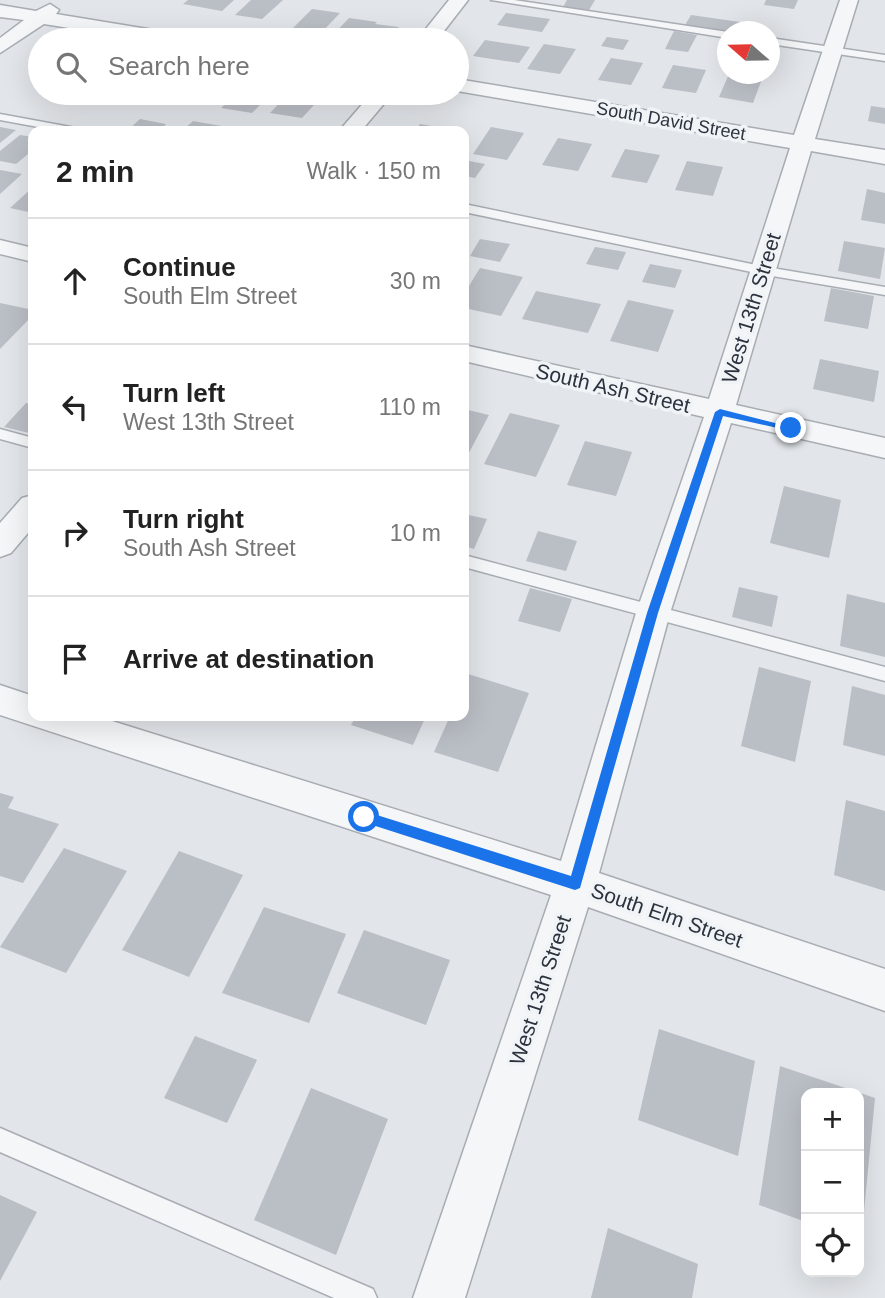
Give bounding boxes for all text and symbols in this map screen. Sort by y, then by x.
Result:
north arrow [717,21,780,84]
search box [28,28,469,105]
icon: search [52,48,90,86]
text: Search here [108,51,250,81]
street label: South David Street [595,98,747,144]
text: 2 min [56,155,134,188]
text: Walk · 150 m [306,158,441,184]
street label: West 13th Street [717,230,785,386]
text: Continue [123,252,236,282]
icon: ahead [56,262,94,300]
text: 30 m [390,268,441,294]
text: South Elm Street [123,283,297,309]
street label: South Ash Street [534,359,693,417]
text: Turn left [123,378,225,408]
icon: left [56,388,94,426]
text: 110 m [379,394,441,420]
text: West 13th Street [123,409,294,435]
route end [775,412,806,443]
text: Turn right [123,504,244,534]
icon: right [56,514,94,552]
text: 10 m [390,520,441,546]
text: South Ash Street [123,535,296,561]
icon: arrive [56,640,94,678]
text: Arrive at destination [123,644,374,674]
route start [348,801,379,832]
street label: South Elm Street [588,878,746,952]
street label: West 13th Street [505,912,575,1068]
map controls [801,1088,864,1277]
button: + [801,1088,864,1151]
button: − [801,1151,864,1214]
button: locate [801,1214,864,1277]

